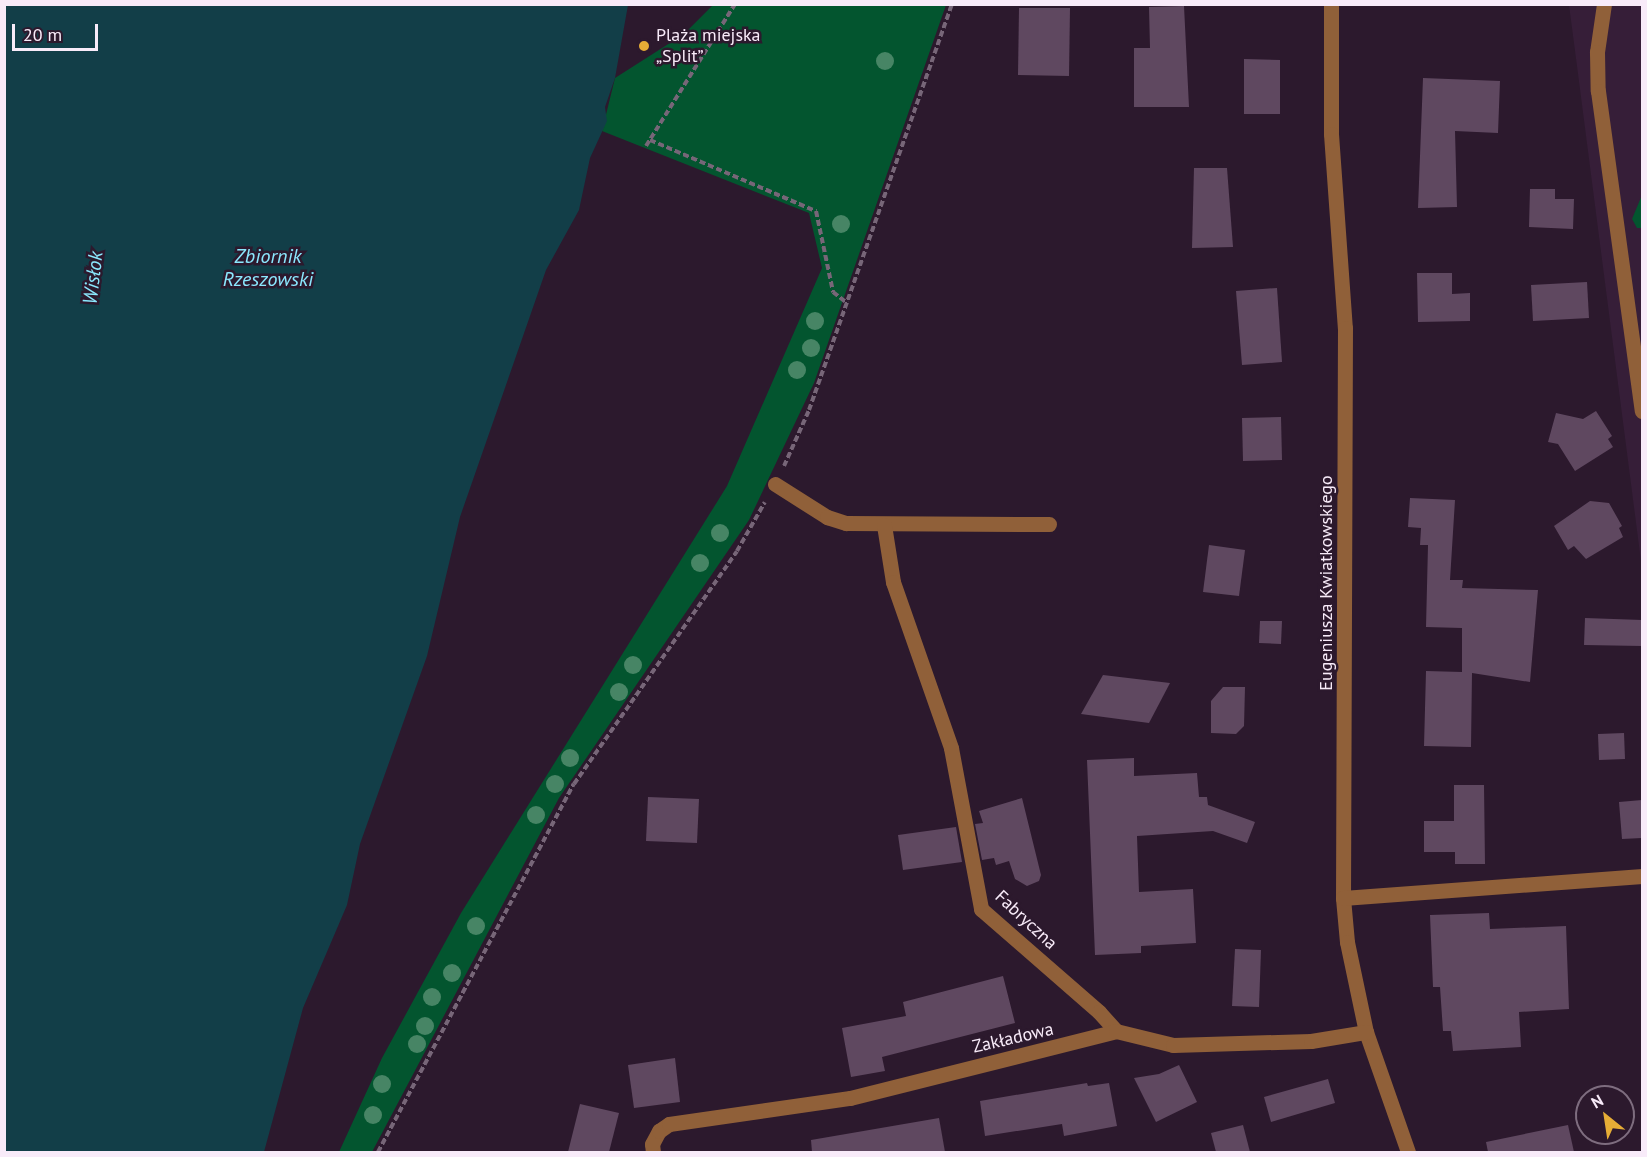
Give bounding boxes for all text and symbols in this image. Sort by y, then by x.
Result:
scale bar [15,12,100,50]
text: 20 m [23,23,62,46]
place label: Plaża miejska „Split” [656,25,761,68]
marker: Plaża miejska „Split” [637,39,651,53]
water label: Zbiornik Rzeszowski [223,245,313,292]
water label: Wisłok [78,250,108,306]
street label: Eugeniusza Kwiatkowskiego [1315,475,1337,691]
street label: Fabryczna [991,886,1061,954]
street label: Zakładowa [970,1018,1056,1058]
north arrow [1575,1085,1635,1145]
text: N [1587,1090,1607,1112]

